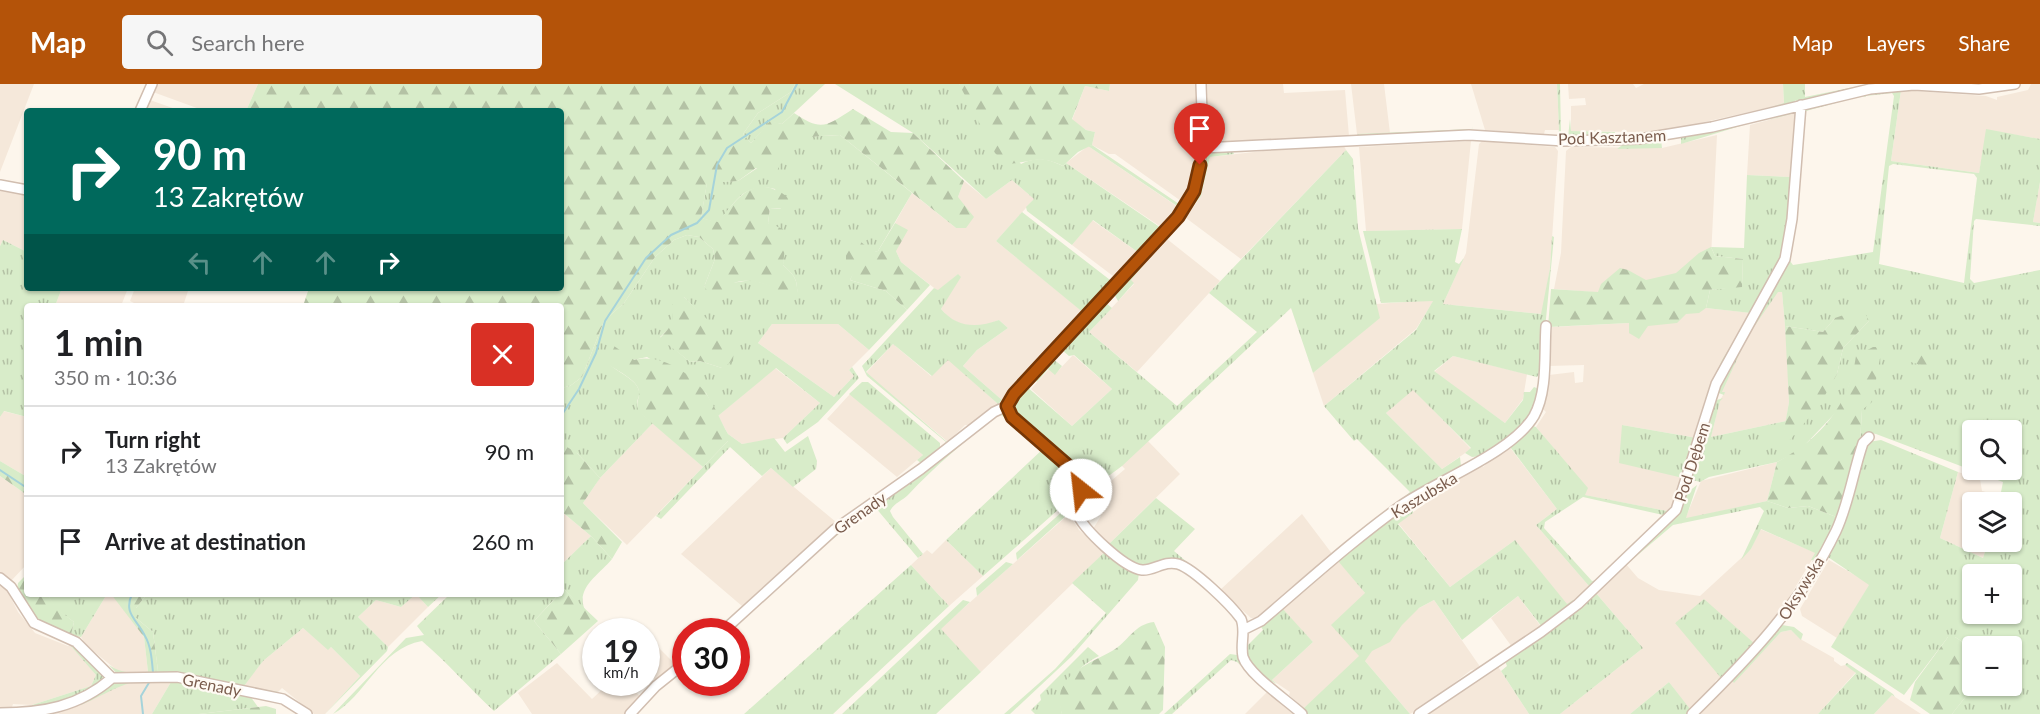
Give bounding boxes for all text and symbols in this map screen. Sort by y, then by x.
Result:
search box [122,15,542,69]
text: Map [30,25,86,59]
icon: search [143,26,176,59]
text: Search here [191,29,305,56]
text: Map [1792,30,1833,55]
text: Layers [1866,30,1925,55]
text: Share [1958,30,2010,55]
pin [1174,103,1225,165]
icon: arrive [1183,112,1216,145]
street label: Pod Kasztanem [1558,125,1666,148]
text: 90 m [153,129,247,179]
icon: right [54,132,132,210]
text: 13 Zakrętów [153,180,304,213]
icon: left [183,246,216,279]
icon: ahead [246,246,279,279]
icon: ahead [309,246,342,279]
icon: right [372,246,405,279]
text: 1 min [54,320,143,364]
button: close [471,323,534,386]
text: 350 m · 10:36 [54,365,177,389]
street label: Pod Dębem [1670,420,1713,504]
map controls [1962,420,2022,696]
button: search [1962,420,2022,480]
text: Turn right [105,426,200,453]
icon: right [54,435,87,468]
text: 90 m [485,438,534,465]
text: 13 Zakrętów [105,453,217,477]
position arrow [1049,458,1113,522]
street label: Kaszubska [1387,467,1460,522]
street label: Grenady [830,487,890,537]
button: layers [1962,492,2022,552]
icon: arrive [54,525,87,558]
text: Arrive at destination [105,528,306,555]
text: 260 m [472,528,534,555]
street label: Oksywska [1774,552,1828,623]
button: + [1962,564,2022,624]
speed limit sign: 30 [672,618,750,696]
text: 19 [604,632,638,668]
button: − [1962,636,2022,696]
text: km/h [603,663,639,681]
street label: Grenady [181,669,244,700]

